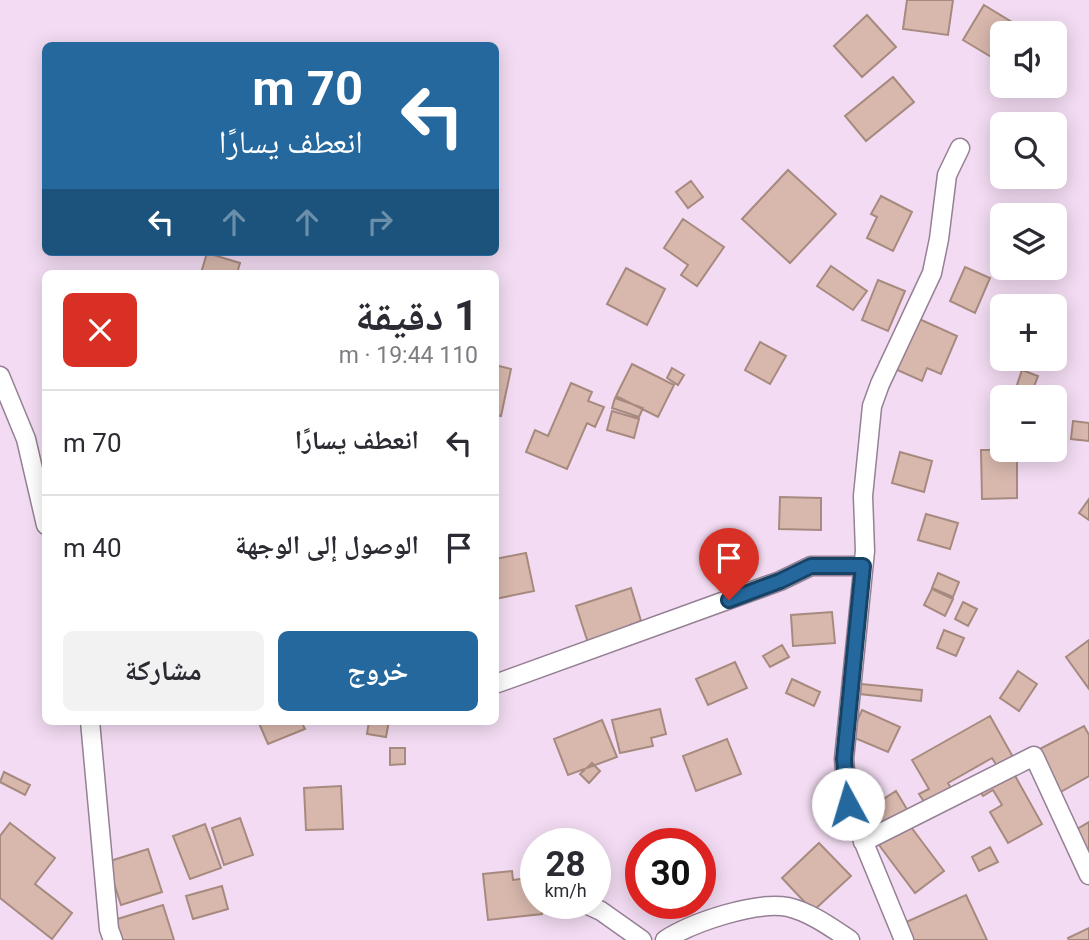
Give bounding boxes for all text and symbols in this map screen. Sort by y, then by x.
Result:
map controls [990,21,1067,462]
button: sound [990,21,1067,98]
text: 70 m [252,60,363,117]
icon: left [387,70,478,161]
button: search [990,112,1067,189]
text: انعطف يسارًا [219,123,363,161]
icon: left [142,203,180,241]
icon: ahead [215,203,253,241]
icon: ahead [288,203,326,241]
icon: right [361,203,399,241]
button: layers [990,203,1067,280]
text: 1 دقيقة [355,291,478,340]
button: close [63,293,137,367]
button: + [990,294,1067,371]
text: 110 m · 19:44 [339,342,478,369]
button: − [990,385,1067,462]
icon: left [440,424,478,462]
text: انعطف يسارًا [295,425,419,455]
text: 70 m [63,428,122,458]
pin [699,528,759,600]
icon: arrive [440,529,478,567]
text: الوصول إلى الوجهة [235,530,419,560]
text: 40 m [63,533,122,563]
icon: arrive [710,539,748,577]
button: مشاركة [63,631,264,711]
button: خروج [278,631,478,711]
position arrow [811,767,885,841]
speed limit sign: 30 [625,828,716,919]
text: 28 [545,844,586,885]
text: km/h [544,880,587,901]

